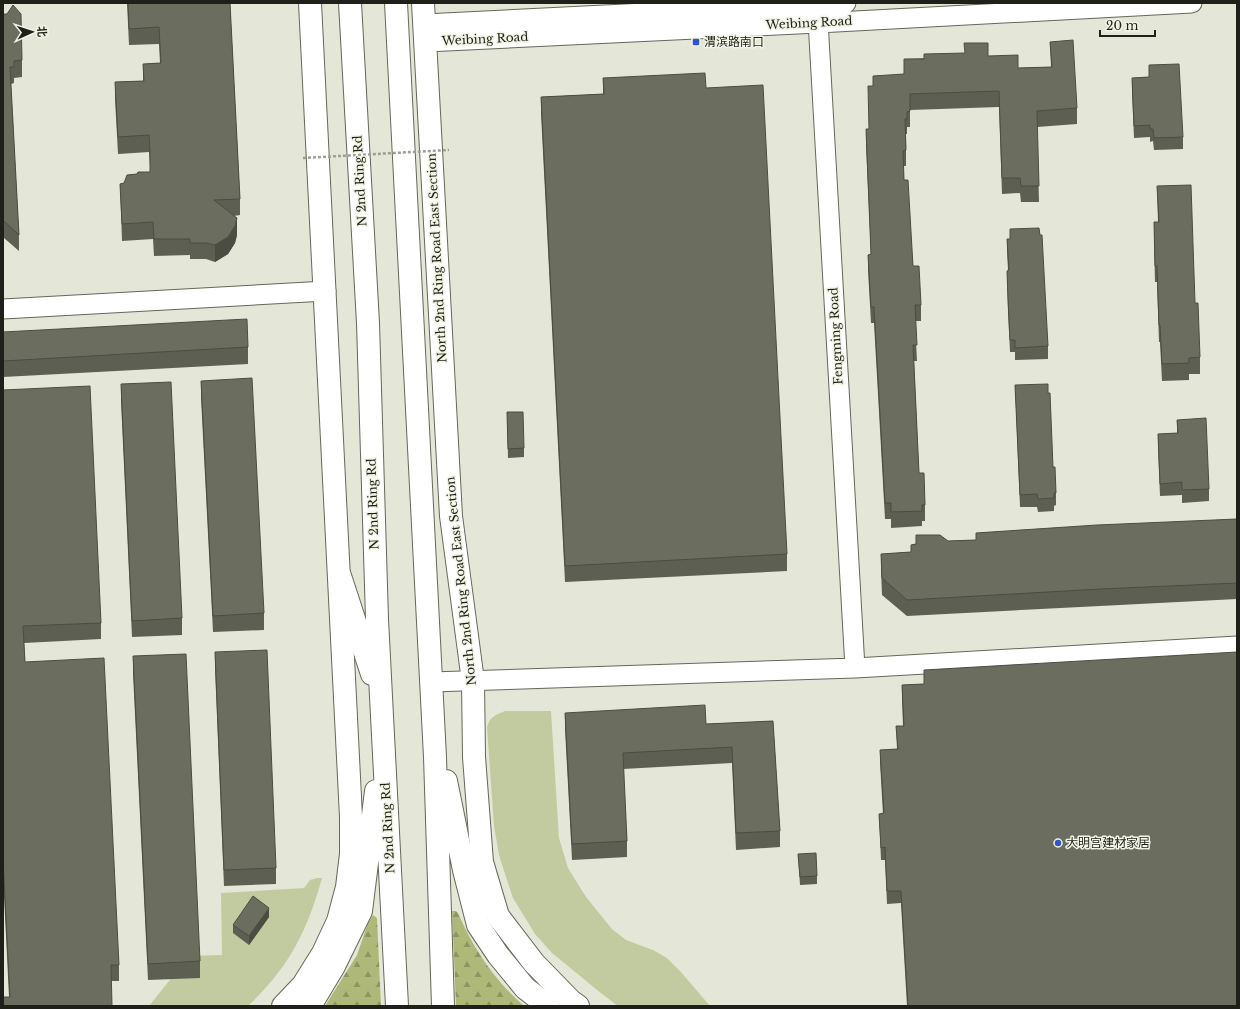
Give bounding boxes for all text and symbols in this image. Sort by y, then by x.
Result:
north arrow [12,12,52,52]
scale bar [1100,12,1155,38]
street label: Weibing Road [764,13,853,32]
text: 20 m [1106,18,1138,33]
text: 北 [35,26,49,37]
street label: Weibing Road [440,29,529,48]
place label: 渭滨路南口 [704,34,764,49]
marker: 渭滨路南口 [691,37,701,47]
street label: N 2nd Ring Rd [350,135,369,227]
street label: North 2nd Ring Road East Section [424,153,449,363]
street label: Fengming Road [825,287,846,385]
street label: N 2nd Ring Rd [363,458,382,550]
street label: North 2nd Ring Road East Section [442,476,479,686]
street label: N 2nd Ring Rd [378,782,397,874]
place label: 大明宫建材家居 [1066,835,1150,850]
marker: 大明宫建材家居 [1053,838,1063,848]

